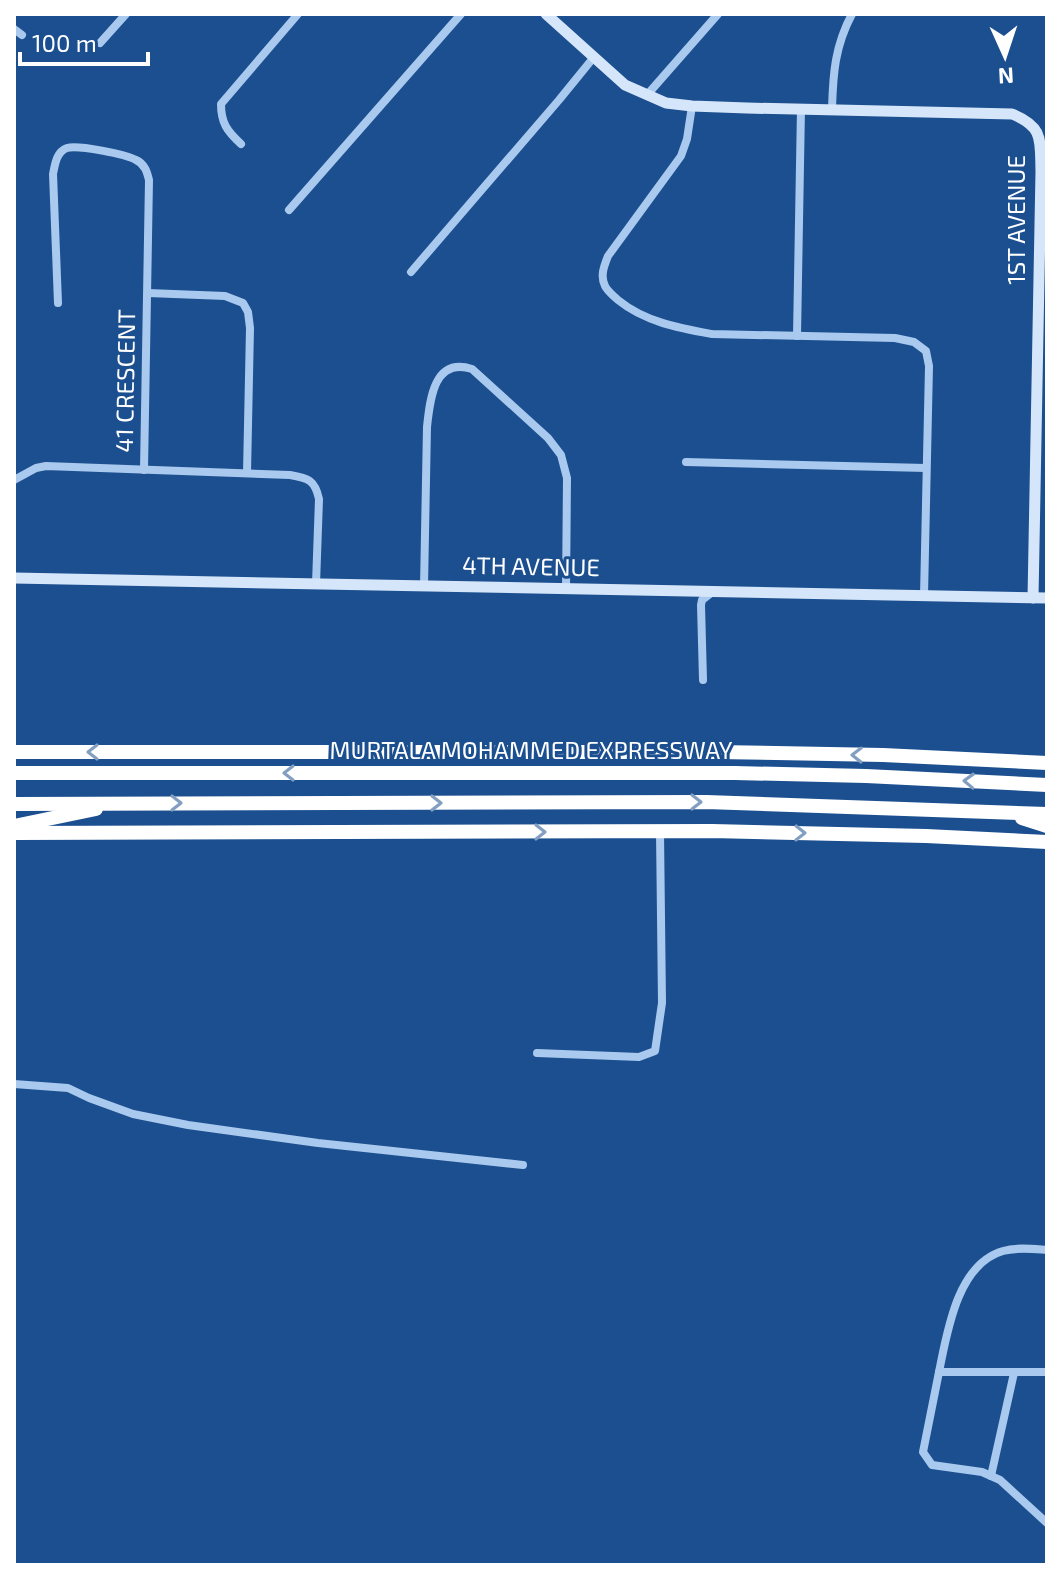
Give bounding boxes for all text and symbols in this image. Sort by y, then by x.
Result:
scale bar [20,16,148,66]
north arrow [965,16,1045,96]
text: 100 m [32,28,97,57]
text: N [997,64,1015,90]
street label: 1ST AVENUE [1001,155,1030,285]
street label: 41 CRESCENT [109,309,140,453]
street label: 4TH AVENUE [462,550,600,581]
street label: MURTALA MOHAMMED EXPRESSWAY [330,735,733,764]
one-way arrow [86,743,99,761]
one-way arrow [850,746,863,764]
one-way arrow [282,764,295,782]
one-way arrow [962,772,975,789]
one-way arrow [690,793,703,811]
one-way arrow [170,794,183,812]
one-way arrow [430,794,443,812]
one-way arrow [534,823,547,841]
one-way arrow [794,825,807,842]

